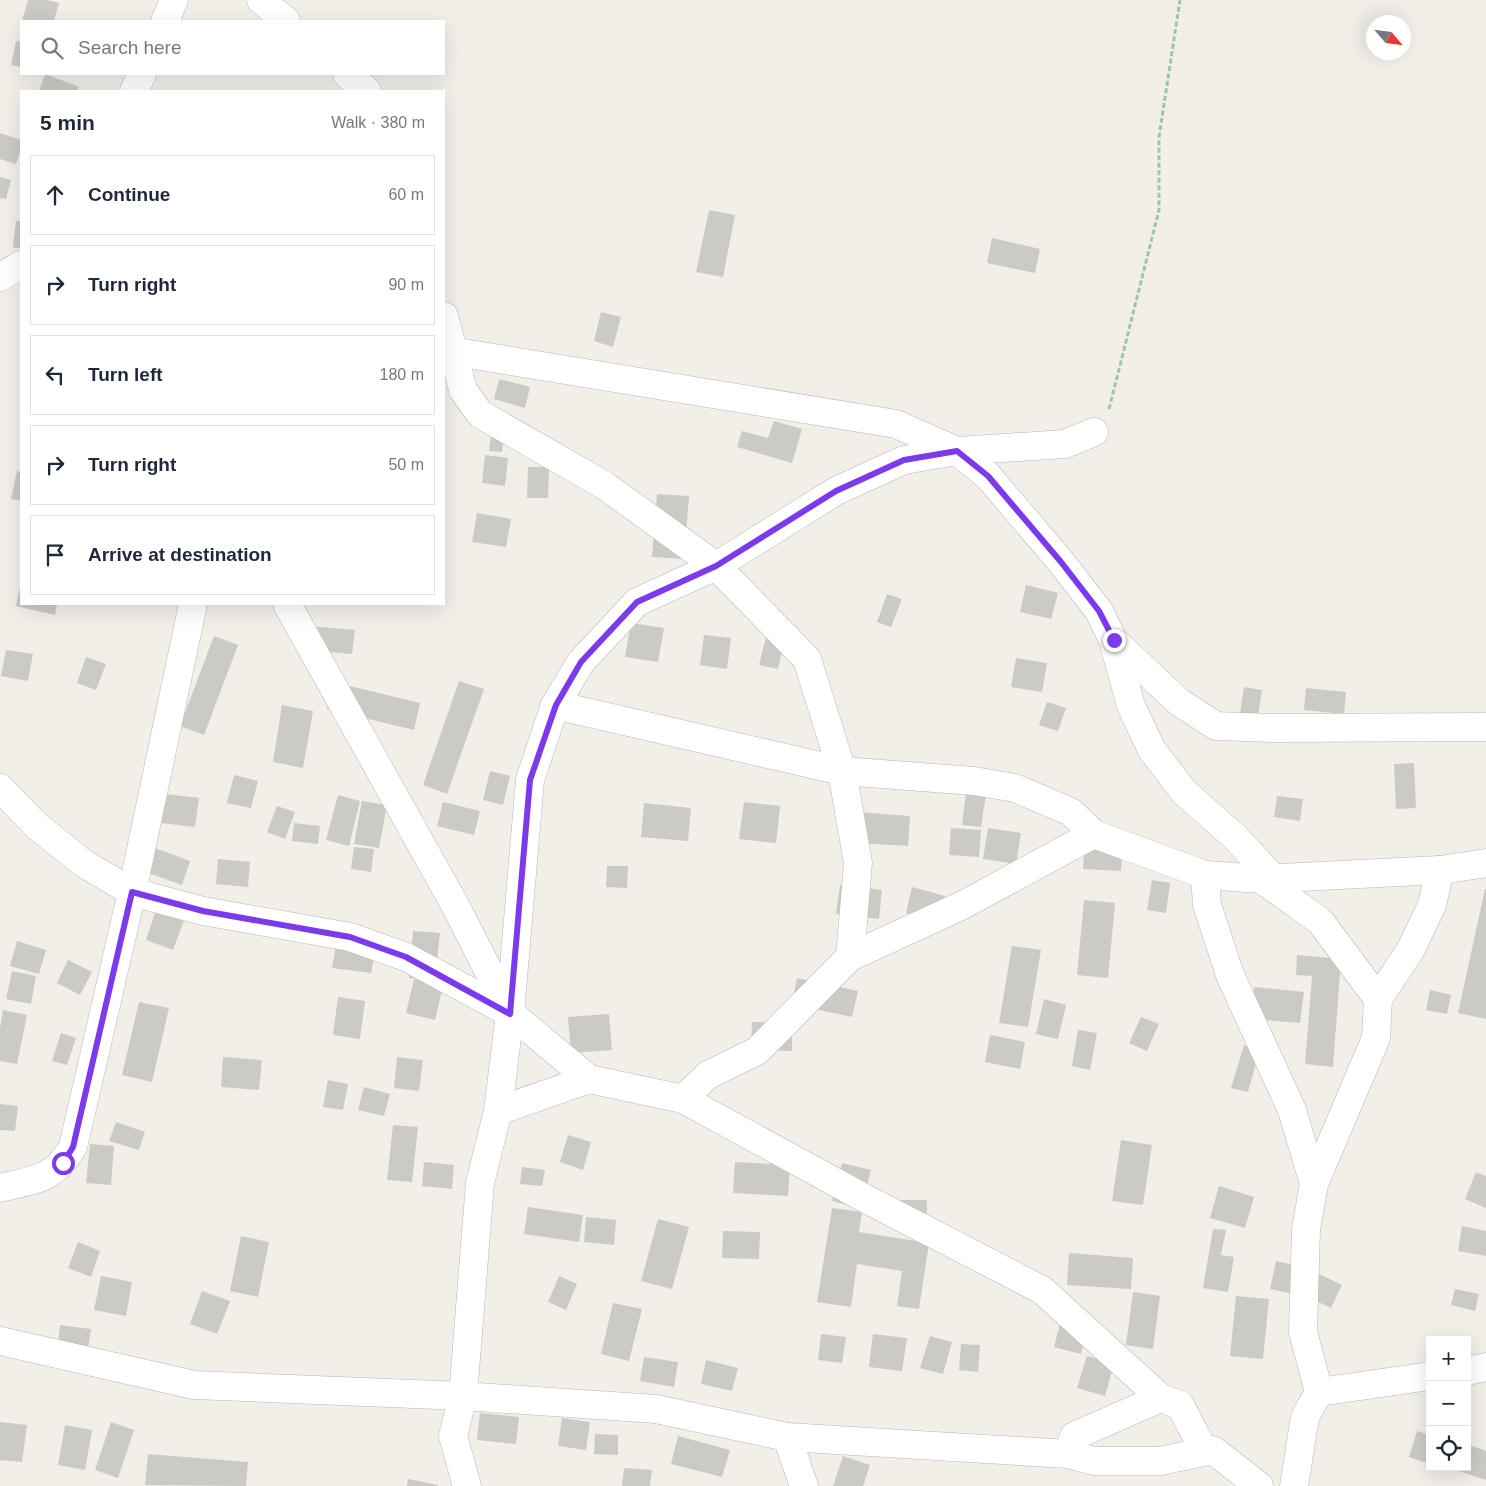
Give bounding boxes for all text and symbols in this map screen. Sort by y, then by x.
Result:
north arrow [1366,15,1411,60]
search box [20,20,445,75]
icon: search [38,34,66,62]
text: Search here [78,37,182,58]
text: 5 min [40,111,95,134]
text: Walk · 380 m [331,114,425,131]
icon: ahead [41,181,69,209]
text: Continue [88,184,170,205]
text: 60 m [388,186,424,203]
icon: right [41,271,69,299]
text: Turn right [88,274,176,295]
text: 90 m [388,276,424,293]
icon: left [41,361,69,389]
text: Turn left [88,364,163,385]
text: 180 m [380,366,424,383]
icon: right [41,451,69,479]
text: Turn right [88,454,176,475]
text: 50 m [388,456,424,473]
icon: arrive [41,541,69,569]
text: Arrive at destination [88,544,272,565]
route end [1103,629,1126,652]
route start [52,1152,75,1175]
map controls [1426,1336,1471,1471]
button: + [1426,1336,1471,1381]
button: − [1426,1381,1471,1426]
button: locate [1426,1426,1471,1471]

